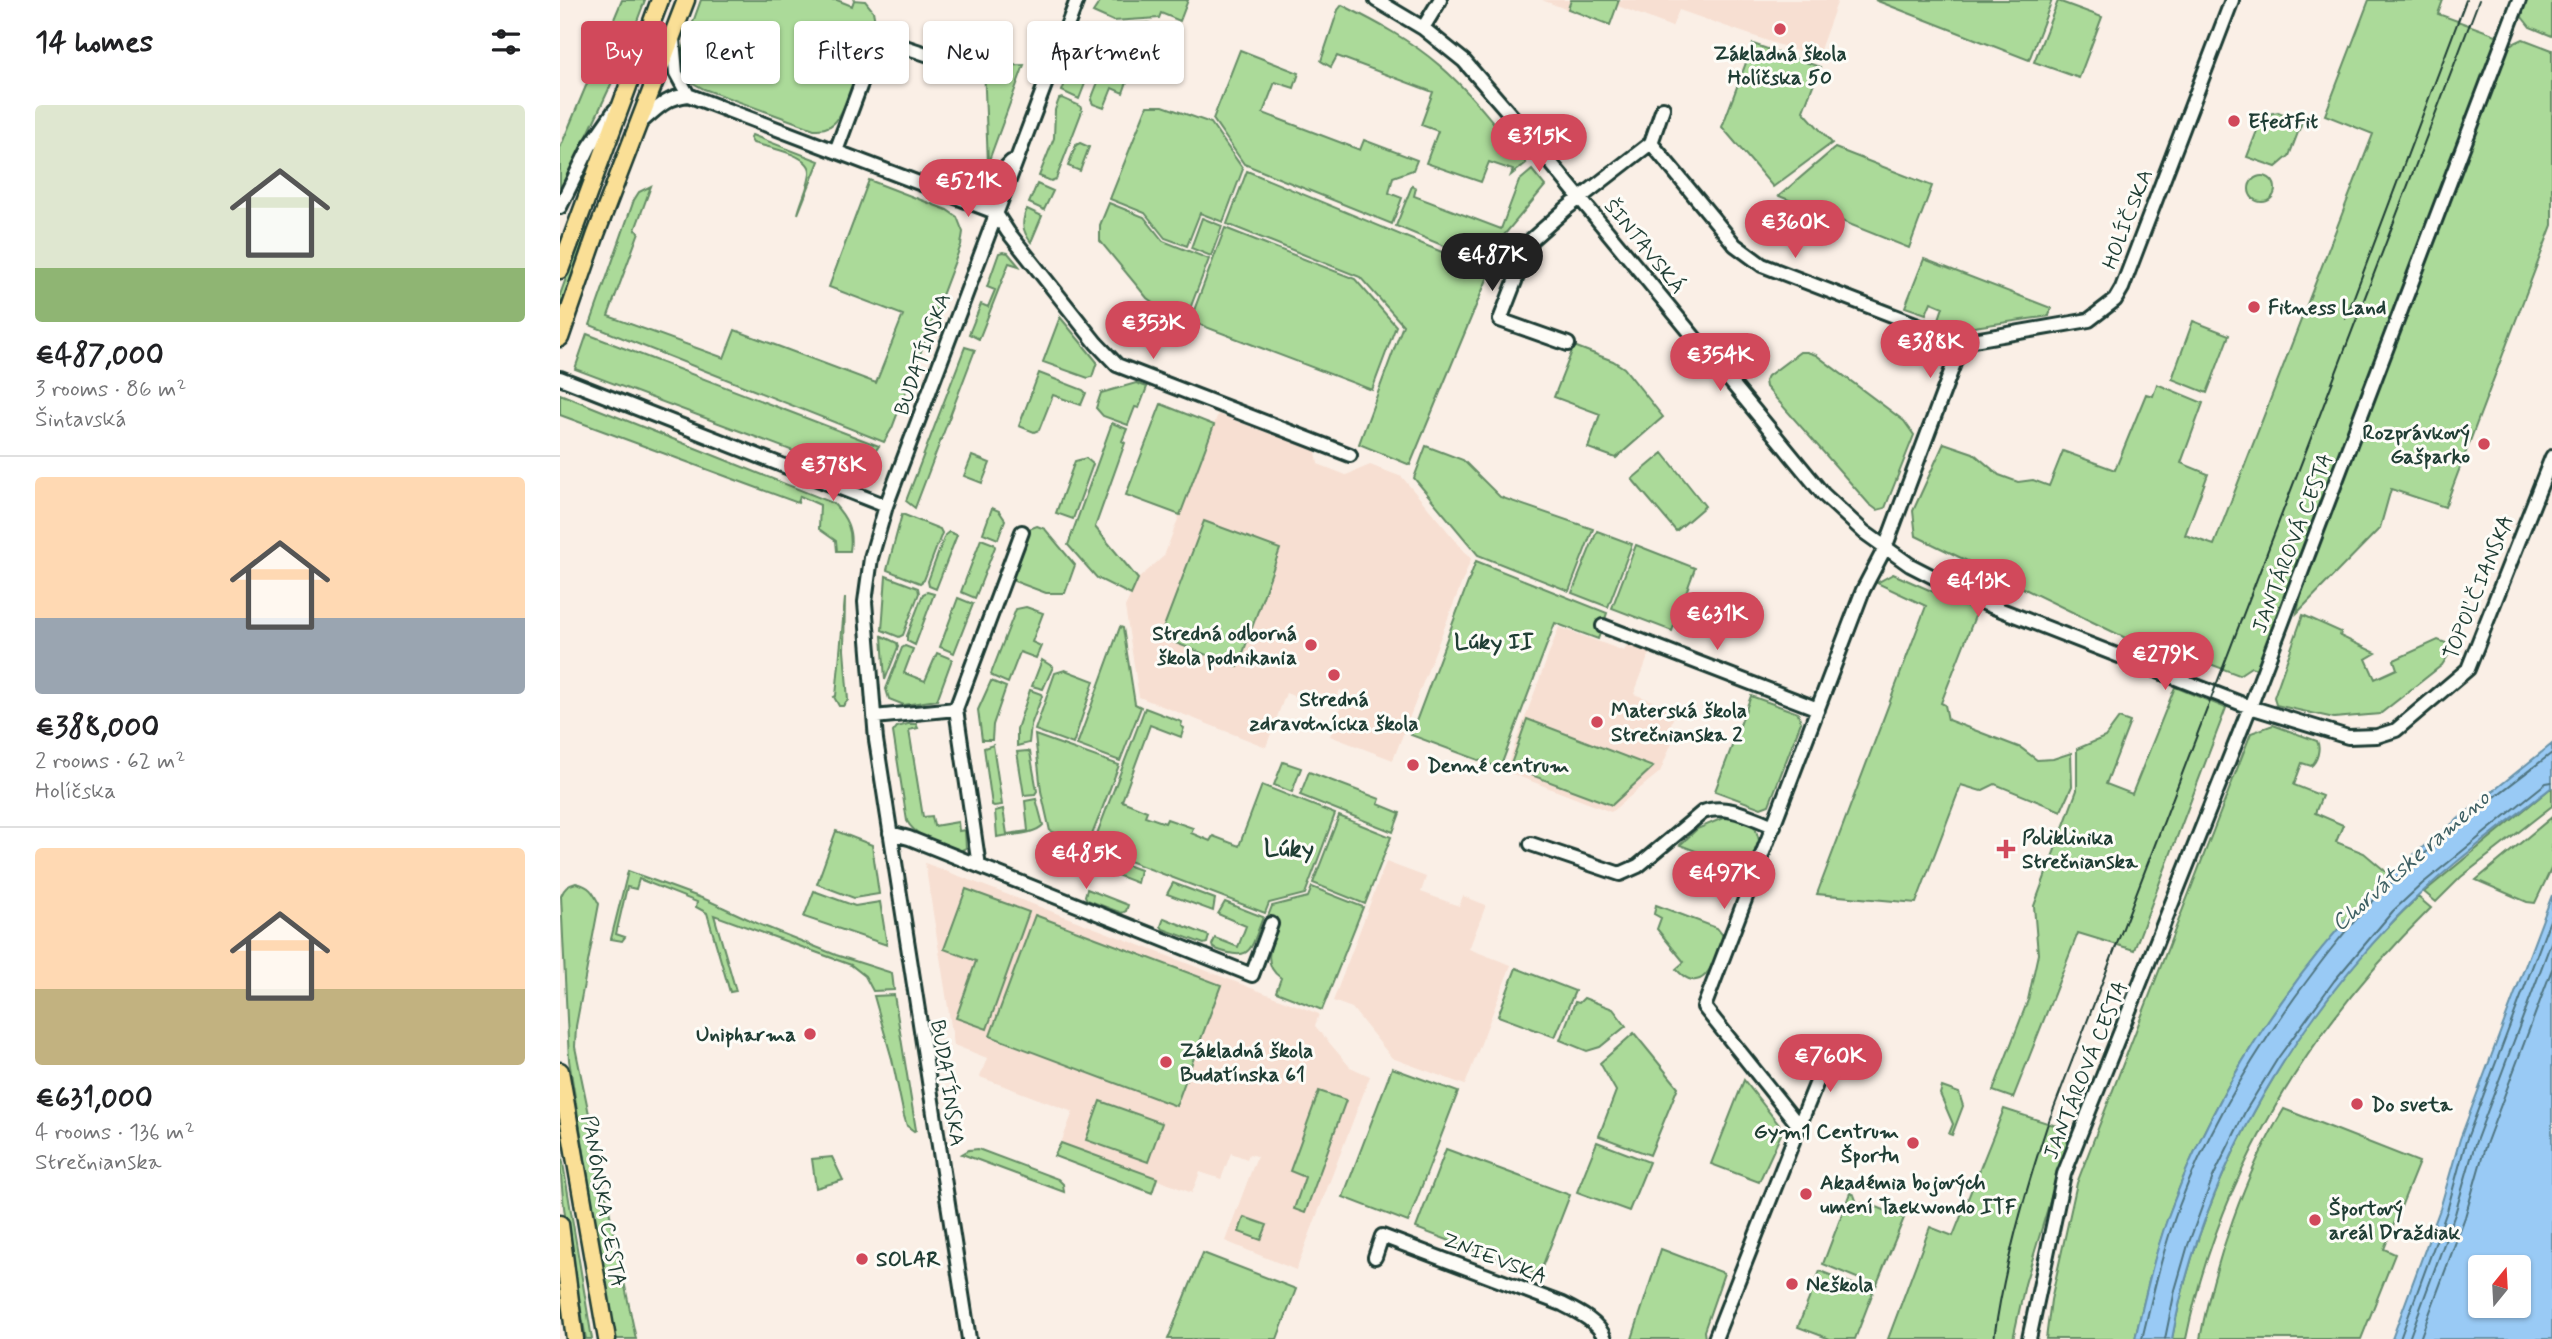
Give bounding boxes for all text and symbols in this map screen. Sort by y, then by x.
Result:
chip: Buy [581,21,667,84]
chip: Rent [681,21,780,84]
chip: Filters [794,21,909,84]
chip: New [923,21,1013,84]
chip: Apartment [1027,21,1184,84]
marker: Základná škola Holíčska 50 [1772,21,1788,37]
text: 14 homes [35,23,153,62]
icon: filters [487,23,525,61]
place label: Základná škola Holíčska 50 [1713,40,1847,92]
place label: EfectFit [2248,108,2318,136]
marker: EfectFit [2226,113,2242,129]
pin: €315K [1490,114,1588,174]
text: €315K [1507,122,1571,152]
icon: home [217,150,343,276]
pin: €521K [919,160,1017,219]
street label: HOLÍČSKA [2096,165,2160,273]
text: €521K [935,167,1001,197]
street label: ŠINTAVSKÁ [1597,193,1691,300]
pin: €360K [1746,201,1844,260]
text: €360K [1761,208,1829,238]
pin: €487K [1443,233,1541,293]
text: €487K [1457,241,1527,271]
street label: BUDATÍNSKA [888,289,958,419]
place label: Fitness Land [2268,294,2386,322]
marker: Fitness Land [2246,299,2262,315]
pin: €353K [1104,302,1202,361]
text: €353K [1121,309,1185,339]
pin: €388K [1881,320,1979,380]
text: €388K [1897,328,1963,358]
pin: €354K [1671,334,1769,393]
text: €487,000 [35,336,164,375]
text: €354K [1686,341,1754,371]
text: 3 rooms · 86 m² [35,375,186,405]
text: Šintavská [35,405,126,435]
place label: Rozprávkový Gašparko [2362,419,2470,471]
marker: Rozprávkový Gašparko [2476,436,2492,452]
pin: €378K [784,444,882,503]
street label: JANTÁROVÁ CESTA [2246,450,2340,637]
text: €378K [800,451,866,481]
street label: TOPOĽČIANSKA [2437,511,2521,664]
icon: home [217,522,343,648]
pin: €413K [1929,560,2027,619]
text: €413K [1946,567,2010,597]
pin: €631K [1668,592,1766,652]
text: €631K [1686,600,1748,630]
place label: Stredná odborná škola podnikania [1152,620,1297,672]
district label: Lúky II [1454,628,1534,658]
pin: €279K [2116,632,2214,692]
marker: Stredná odborná škola podnikania [1303,637,1319,653]
text: €279K [2132,640,2198,670]
marker: Stredná zdravotnícka škola [1326,667,1342,683]
place label: Stredná zdravotnícka škola [1249,686,1419,738]
place label: Materská škola Strečnianska 2 [1611,697,1747,749]
text: €388,000 [35,708,159,747]
marker: Materská škola Strečnianska 2 [1589,714,1605,730]
text: 2 rooms · 62 m² [35,747,186,777]
place label: Denné centrum [1427,752,1569,780]
marker: Denné centrum [1405,757,1421,773]
text: Holíčska [35,777,116,807]
water label: Chorvátske rameno [2326,784,2498,939]
place label: Poliklinika Strečnianska [2022,824,2139,876]
pin: €485K [1037,832,1135,891]
district label: Lúky [1264,834,1314,865]
text: €485K [1051,839,1121,869]
marker: Poliklinika Strečnianska [1996,839,2016,859]
pin: €497K [1675,852,1773,911]
text: €497K [1688,859,1760,889]
icon: home [217,893,343,1019]
street label: JANTÁROVÁ CESTA [2037,977,2135,1164]
street label: BUDATÍNSKA [923,1018,971,1149]
place label: Unipharma [696,1021,796,1049]
marker: Unipharma [802,1026,818,1042]
pin: €760K [1781,1034,1879,1094]
place label: Základná škola Budatínska 61 [1180,1037,1313,1089]
text: €760K [1794,1042,1866,1072]
marker: Základná škola Budatínska 61 [1158,1054,1174,1070]
text: €631,000 [35,1079,153,1118]
place label: Do sveta [2371,1091,2454,1119]
marker: Do sveta [2349,1096,2365,1112]
street label: PANÓNSKA CESTA [574,1113,632,1289]
text: 4 rooms · 136 m² [35,1118,195,1148]
place label: Gym1 Centrum Športu [1754,1118,1900,1170]
marker: Gym1 Centrum Športu [1905,1135,1921,1151]
text: Strečnianska [35,1148,162,1178]
place label: Akadémia bojových umení Taekwondo ITF [1820,1169,2017,1221]
marker: Akadémia bojových umení Taekwondo ITF [1798,1186,1814,1202]
place label: Športový areál Draždiak [2329,1195,2460,1247]
marker: Športový areál Draždiak [2307,1212,2323,1228]
street label: ZNIEVSKA [1438,1226,1551,1292]
place label: SOLAR [876,1246,941,1274]
marker: SOLAR [854,1251,870,1267]
north arrow [2468,1255,2530,1318]
map controls [2468,1255,2531,1318]
place label: Neškola [1806,1271,1874,1299]
marker: Neškola [1784,1276,1800,1292]

